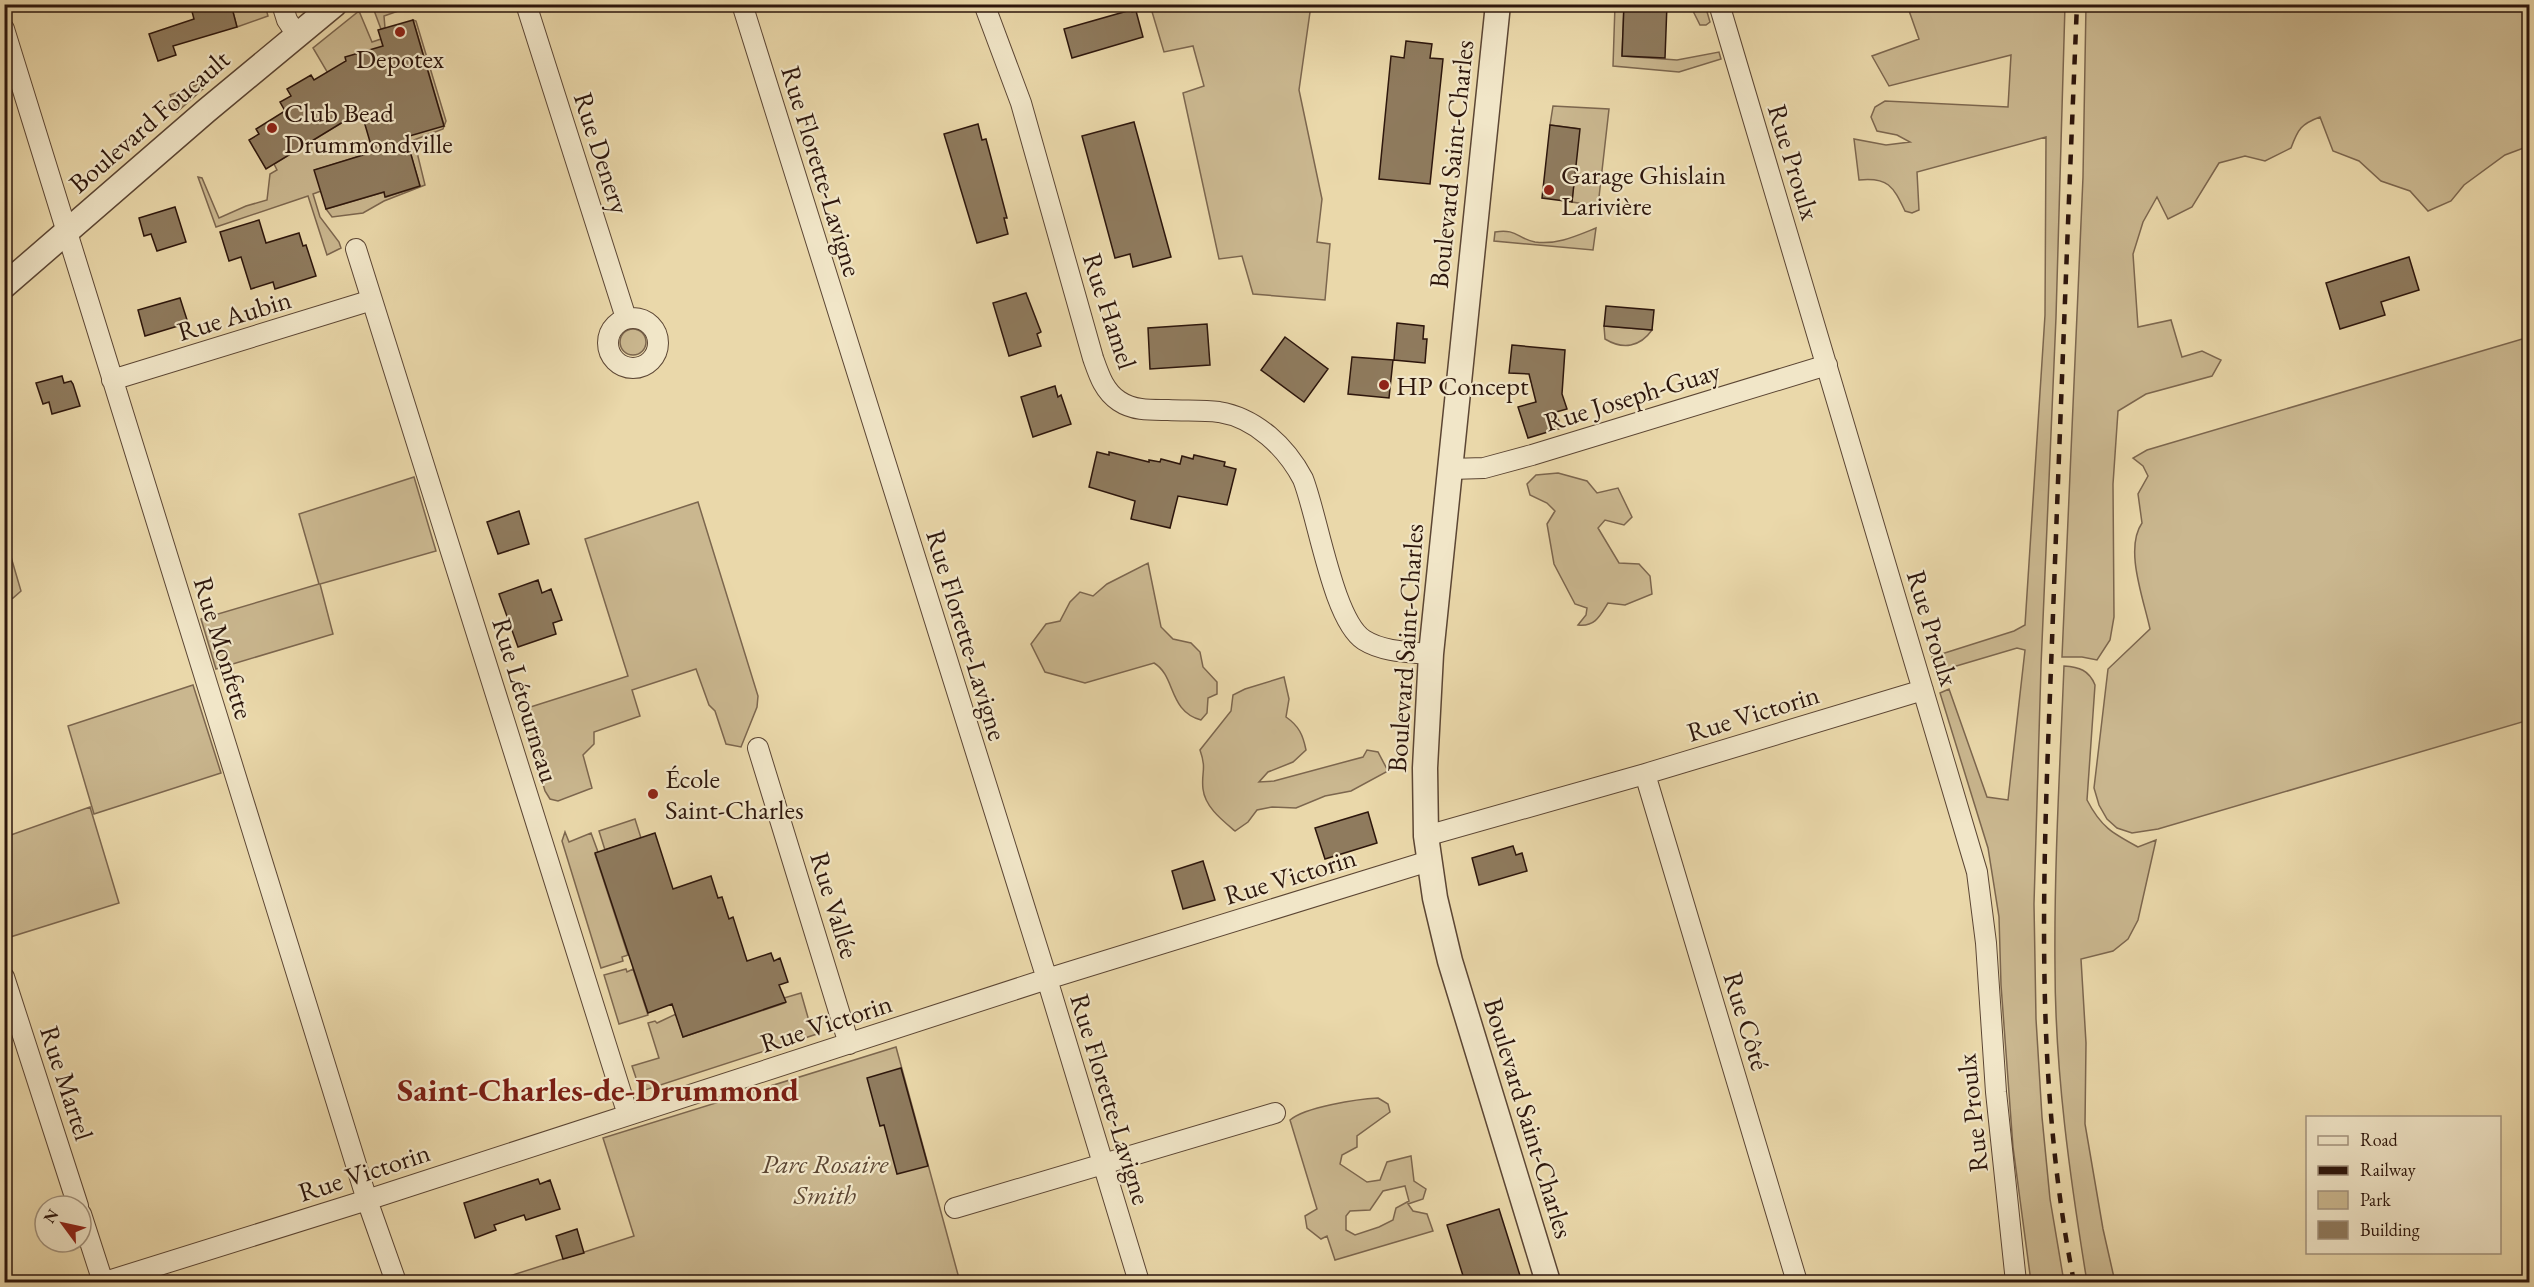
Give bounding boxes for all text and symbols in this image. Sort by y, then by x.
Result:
marker: Depotex [393,25,407,39]
street label: Boulevard Saint-Charles [1421,38,1481,290]
street label: Boulevard Foucault [61,41,237,200]
place label: Depotex [356,41,445,76]
street label: Rue Florette-Lavigne [773,61,871,281]
street label: Rue Denery [566,88,638,218]
place label: Club Bead Drummondville [284,95,453,161]
street label: Rue Proulx [1760,100,1828,224]
marker: Club Bead Drummondville [265,121,279,135]
place label: Garage Ghislain Larivière [1561,157,1726,223]
marker: Garage Ghislain Larivière [1542,183,1556,197]
street label: Rue Hamel [1075,248,1145,374]
street label: Rue Aubin [173,281,295,349]
street label: Rue Joseph-Guay [1540,353,1724,439]
place label: HP Concept [1396,368,1529,403]
marker: HP Concept [1377,378,1391,392]
street label: Boulevard Saint-Charles [1379,522,1431,774]
street label: Rue Florette-Lavigne [918,525,1016,745]
street label: Rue Proulx [1899,566,1967,690]
street label: Rue Monfette [186,573,262,723]
street label: Rue Létourneau [484,613,568,787]
street label: Rue Victorin [1683,676,1823,750]
place label: École Saint-Charles [665,761,804,827]
marker: École Saint-Charles [646,787,660,801]
street label: Rue Victorin [1220,839,1360,913]
street label: Rue Vallée [802,848,868,962]
street label: Rue Côté [1716,968,1778,1074]
street label: Rue Victorin [756,985,896,1061]
street label: Rue Florette-Lavigne [1062,989,1160,1209]
street label: Boulevard Saint-Charles [1476,994,1582,1242]
street label: Rue Martel [32,1021,102,1145]
street label: Rue Proulx [1948,1052,1996,1174]
district label: Saint-Charles-de-Drummond [397,1068,799,1111]
legend [2306,1116,2501,1254]
text: Road [2360,1128,2399,1151]
street label: Rue Victorin [294,1134,434,1210]
park label: Parc Rosaire Smith [762,1146,889,1212]
text: Railway [2360,1158,2416,1181]
text: Park [2360,1188,2391,1211]
north arrow [33,1194,93,1254]
text: N [39,1205,63,1227]
text: Building [2360,1218,2420,1241]

